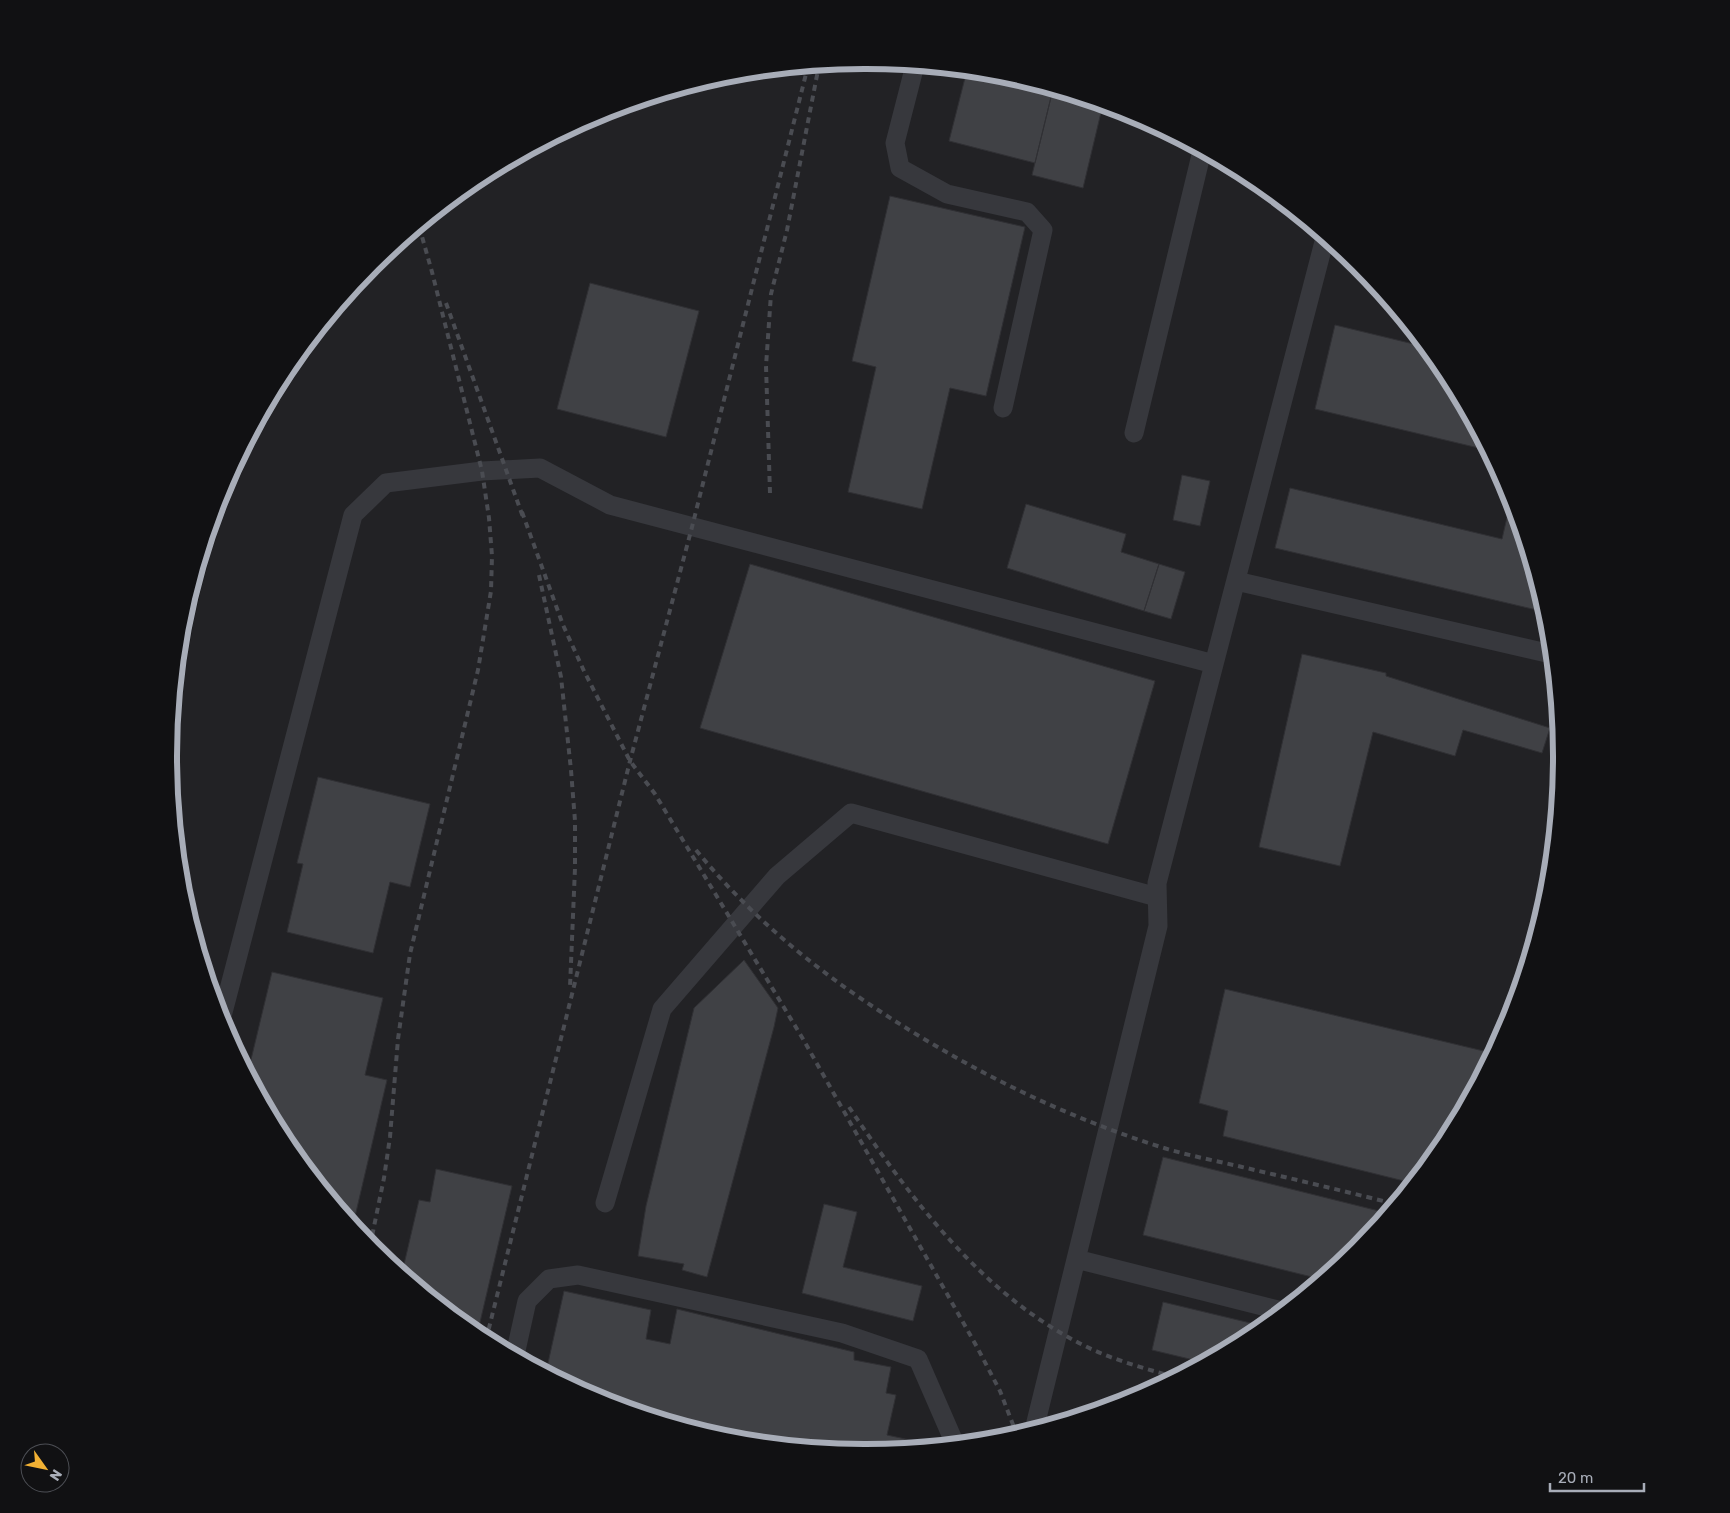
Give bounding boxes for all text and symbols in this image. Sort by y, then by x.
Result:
north arrow [20,1443,70,1493]
scale bar [1550,1460,1644,1492]
text: N [46,1466,65,1484]
text: 20 m [1558,1469,1593,1487]

